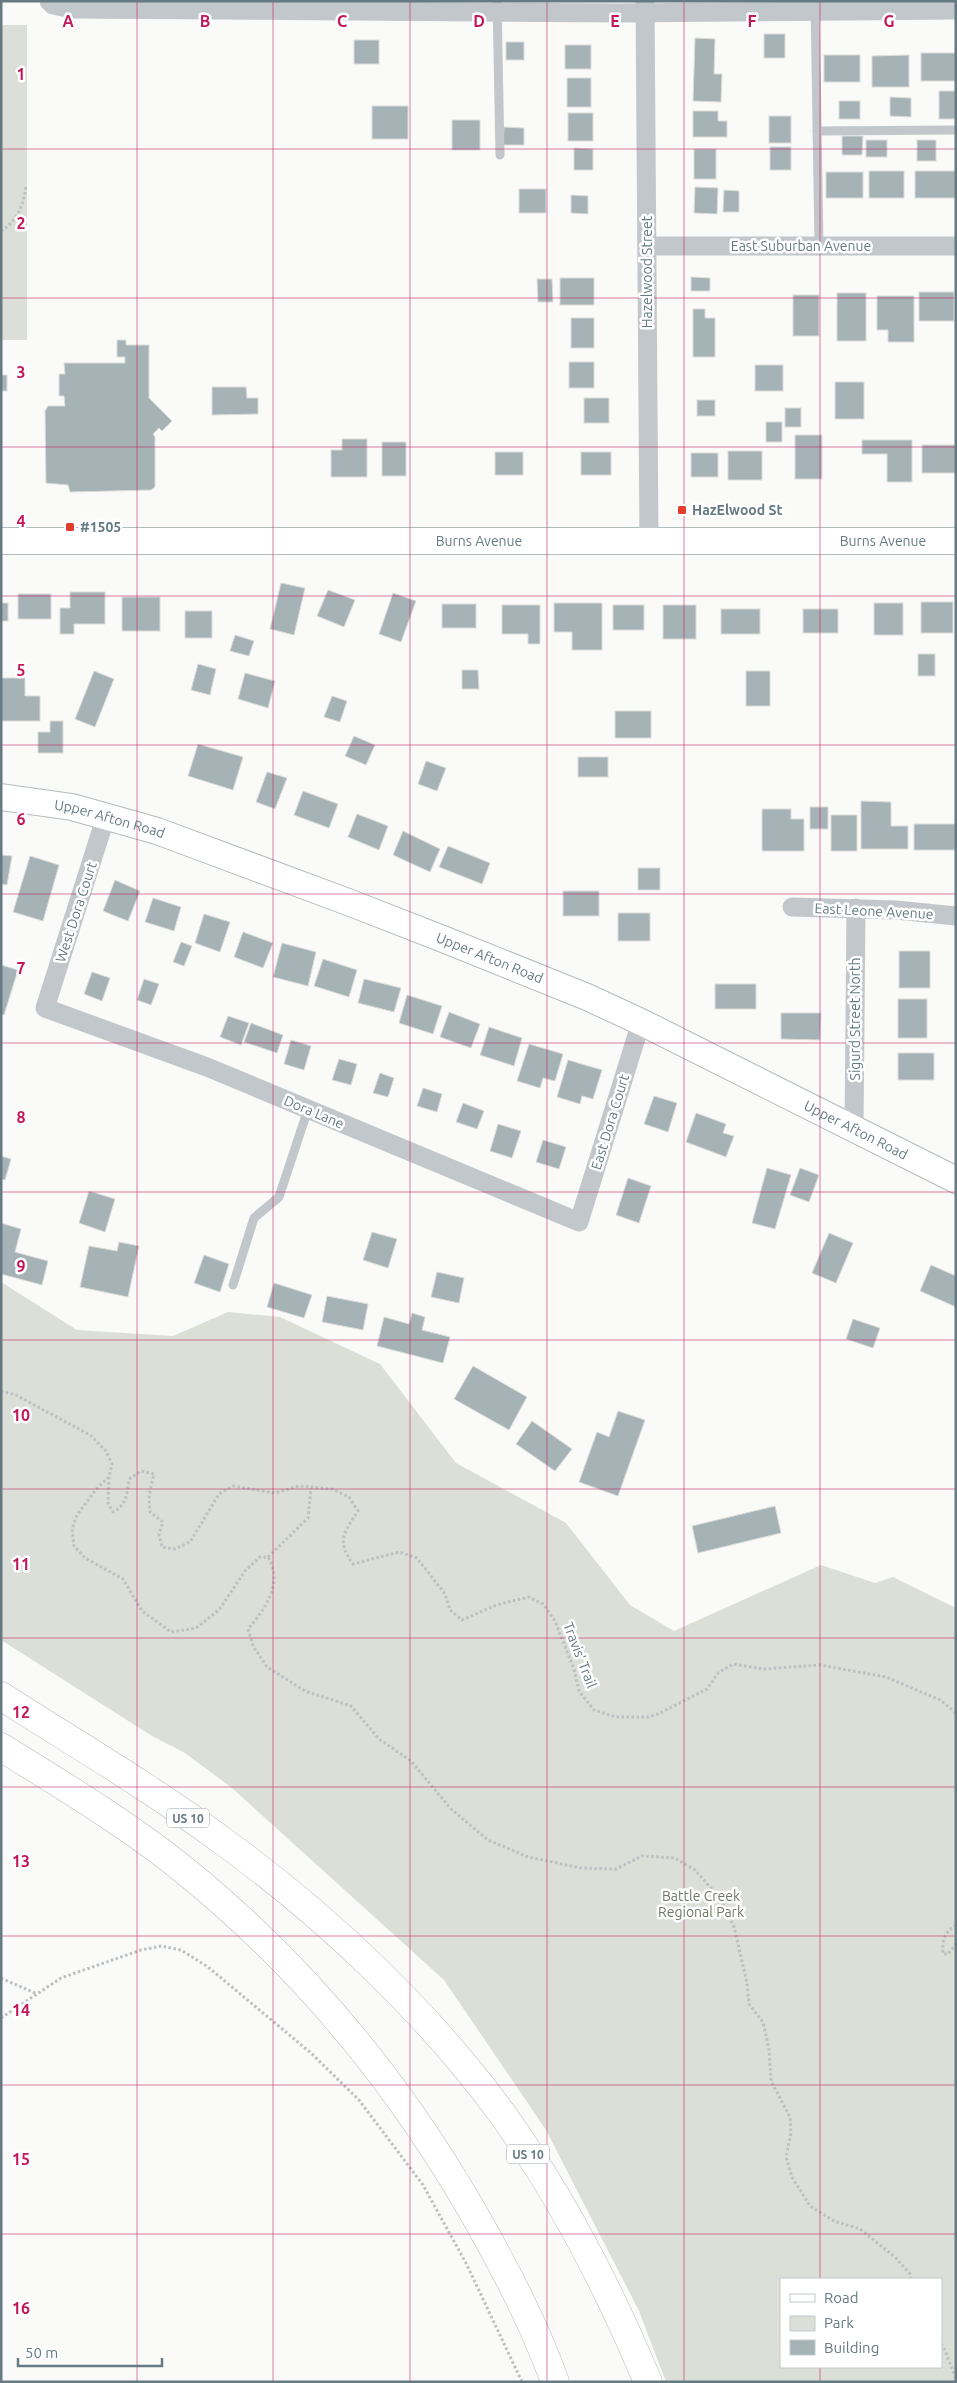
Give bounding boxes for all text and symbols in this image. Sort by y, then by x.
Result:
text: A [62,12,74,30]
text: B [200,12,210,30]
text: C [337,12,347,30]
text: D [473,12,485,30]
text: E [610,12,620,30]
text: F [748,12,757,30]
text: G [883,12,895,30]
text: 1 [16,65,26,83]
text: 2 [16,214,26,232]
street label: Hazelwood Street [639,215,655,328]
street label: East Suburban Avenue [731,238,871,254]
text: 3 [16,363,26,381]
place label: HazElwood St [692,502,782,518]
marker: HazElwood St [676,504,688,516]
text: 4 [16,512,26,530]
place label: #1505 [80,519,121,535]
marker: #1505 [64,521,76,533]
street label: Burns Avenue [436,533,522,549]
street label: Burns Avenue [840,533,926,549]
text: 5 [16,661,26,679]
street label: Upper Afton Road [53,797,167,841]
text: 6 [16,810,26,828]
street label: West Dora Court [52,859,100,964]
street label: East Leone Avenue [814,900,934,922]
street label: Upper Afton Road [434,929,545,986]
street label: Sigurd Street North [847,958,863,1080]
text: 7 [16,959,26,977]
street label: East Dora Court [588,1072,632,1172]
street label: Dora Lane [281,1092,347,1132]
street label: Upper Afton Road [801,1097,910,1163]
text: 8 [16,1108,26,1126]
text: 9 [16,1257,26,1275]
text: 10 [12,1406,30,1424]
text: 11 [12,1555,30,1573]
street label: Travis' Trail [560,1620,600,1691]
text: 12 [12,1703,30,1721]
road number: US 10 [167,1809,209,1828]
text: 13 [12,1852,30,1870]
park label: Battle Creek Regional Park [658,1888,744,1920]
text: 14 [12,2001,30,2019]
road number: US 10 [507,2144,549,2164]
text: 15 [12,2150,30,2168]
legend [780,2278,942,2368]
text: Road [824,2289,859,2306]
text: 16 [12,2299,30,2317]
text: Park [824,2314,854,2331]
scale bar [18,2336,161,2368]
text: Building [824,2339,879,2356]
text: 50 m [25,2344,58,2361]

